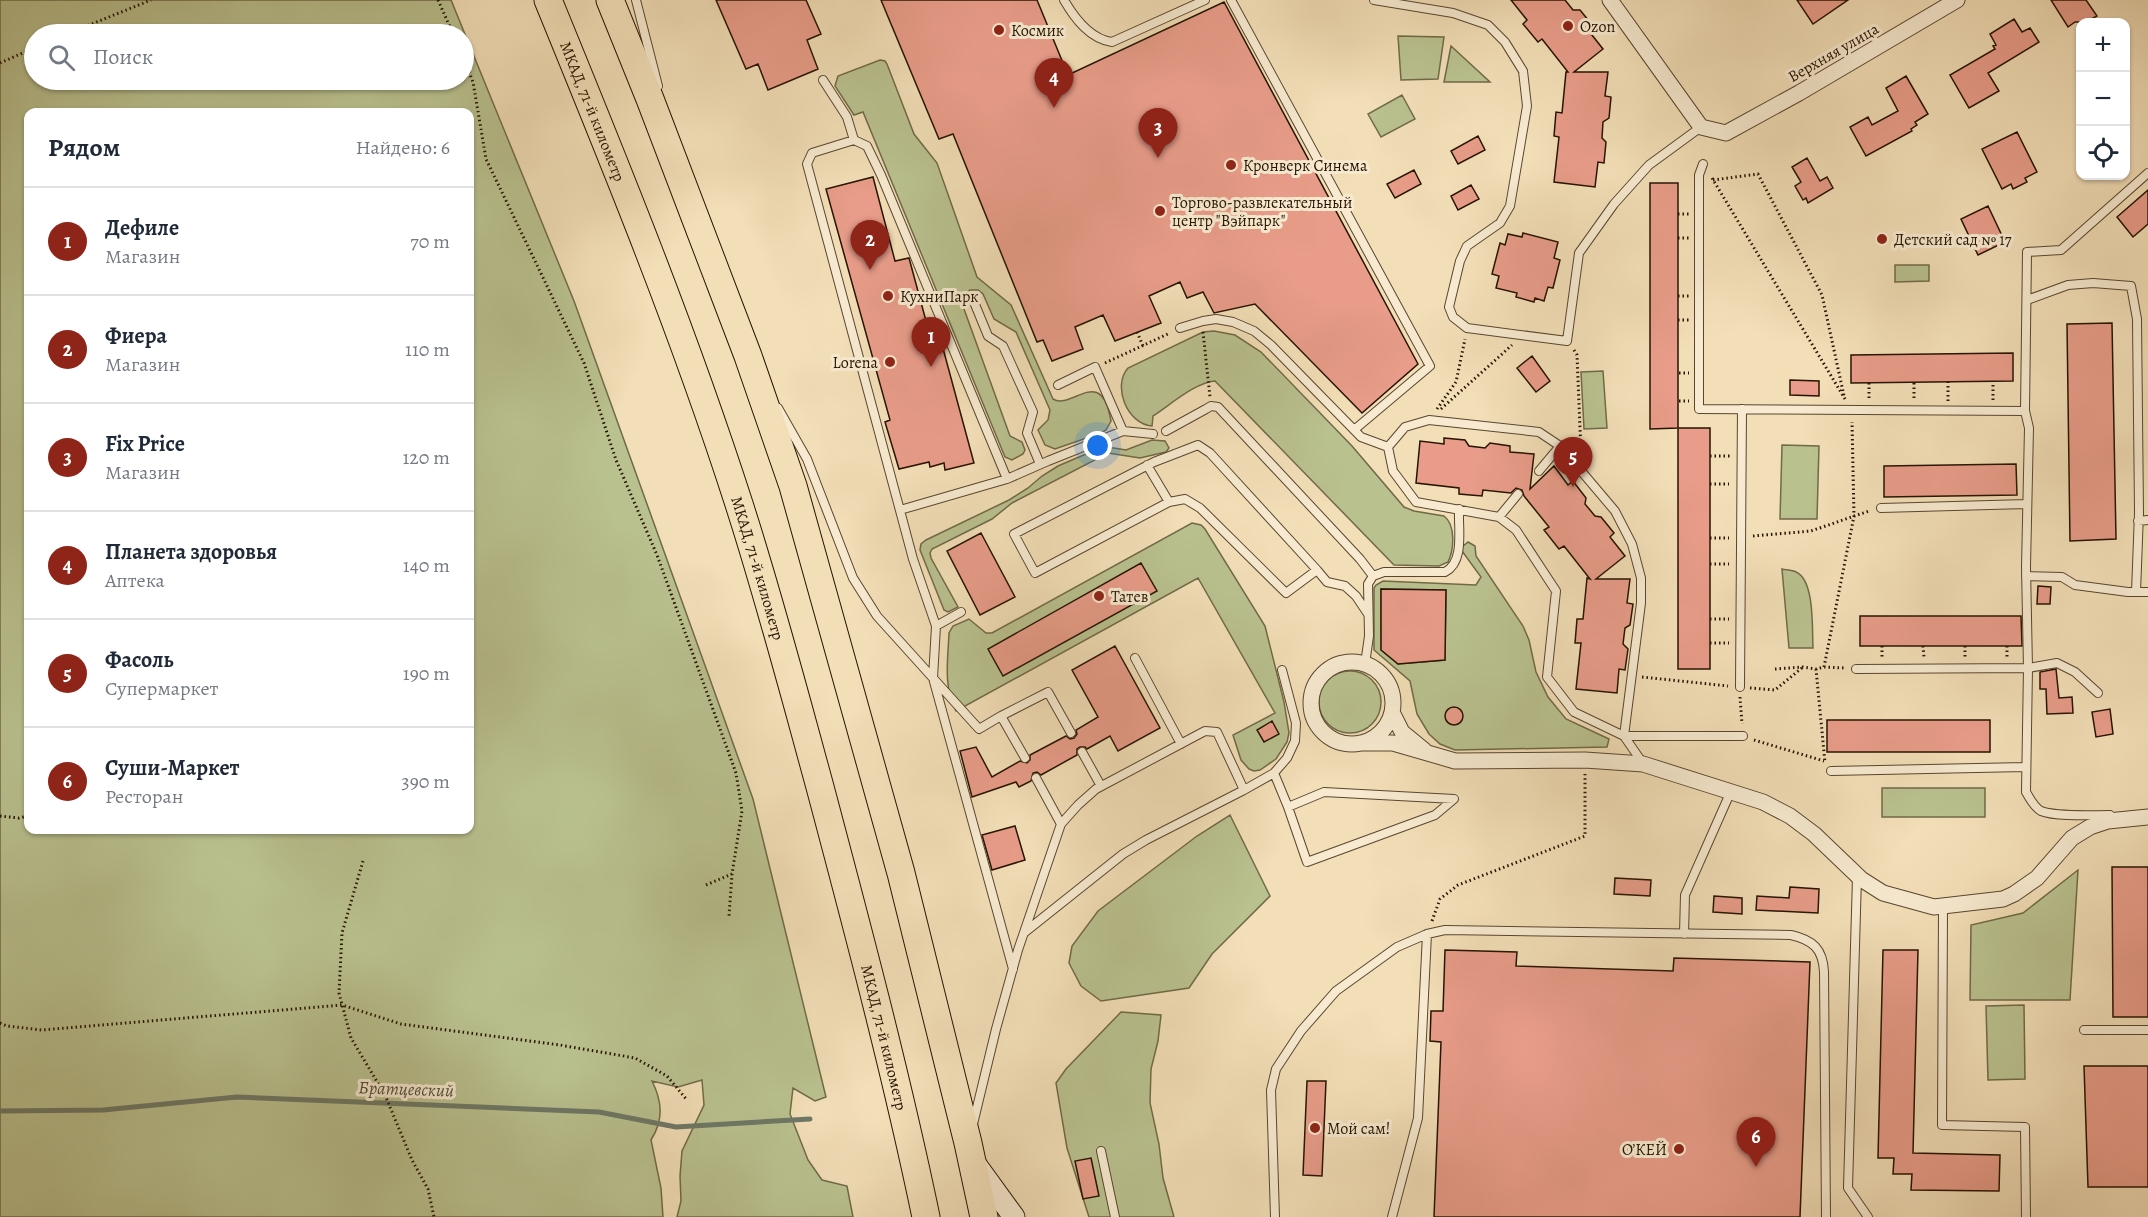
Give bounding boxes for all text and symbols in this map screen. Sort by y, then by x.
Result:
place label: Ozon [1580,16,1615,38]
street label: Верхняя улица [1784,18,1883,88]
map controls [2076,18,2130,180]
button: + [2076,18,2130,72]
marker: Ozon [1561,19,1575,33]
place label: Космик [1011,20,1064,42]
marker: Космик [992,23,1006,37]
search box [24,24,474,90]
street label: МКАД, 71-й километр [554,38,630,185]
icon: search [45,41,78,74]
text: Поиск [93,42,153,72]
pin: 4 [1034,58,1074,108]
button: − [2076,72,2130,126]
pin: 3 [1138,108,1178,158]
button: locate [2076,126,2130,180]
text: Рядом [48,130,120,165]
text: Найдено: 6 [356,134,450,161]
place label: Кронверк Синема [1243,155,1368,177]
marker: Кронверк Синема [1224,158,1238,172]
place label: Торгово-развлекательный центр "Вэйпарк" [1172,192,1352,232]
marker: Торгово-развлекательный центр "Вэйпарк" [1153,204,1167,218]
text: Дефиле [105,213,179,243]
pin: 2 [850,220,890,270]
text: 1 [64,228,71,255]
text: 70 m [410,228,450,255]
place label: Детский сад № 17 [1894,229,2012,251]
marker: Детский сад № 17 [1875,232,1889,246]
text: Магазин [105,243,180,270]
place label: КухниПарк [900,286,979,308]
marker: КухниПарк [881,289,895,303]
pin: 1 [912,318,950,367]
text: Фиера [105,321,167,351]
text: 2 [63,336,72,363]
text: 110 m [405,336,450,363]
text: Магазин [105,351,180,378]
place label: Lorena [833,352,879,374]
marker: Lorena [883,355,897,369]
text: Fix Price [105,429,185,459]
your location [1083,431,1112,460]
pin: 5 [1554,438,1592,487]
text: 3 [63,444,72,471]
text: 120 m [402,444,450,471]
text: Магазин [105,459,180,486]
street label: МКАД, 71-й километр [725,494,789,643]
text: Планета здоровья [105,537,277,567]
text: 4 [63,552,72,579]
text: 140 m [403,552,450,579]
text: Аптека [105,567,165,594]
place label: Татев [1111,586,1148,608]
marker: Татев [1092,589,1106,603]
text: Фасоль [105,645,174,675]
text: 5 [63,660,72,687]
text: 190 m [403,660,450,687]
text: Супермаркет [105,675,219,702]
text: Суши-Маркет [105,753,240,783]
text: 6 [63,768,72,795]
text: 390 m [401,768,450,795]
text: Ресторан [105,783,183,810]
street label: МКАД, 71-й километр [855,962,912,1112]
water label: Братцевский [358,1075,454,1103]
place label: Мой сам! [1327,1118,1390,1140]
pin: 6 [1736,1118,1776,1167]
marker: Мой сам! [1308,1121,1322,1135]
place label: О’КЕЙ [1622,1139,1667,1161]
marker: О’КЕЙ [1672,1142,1686,1156]

